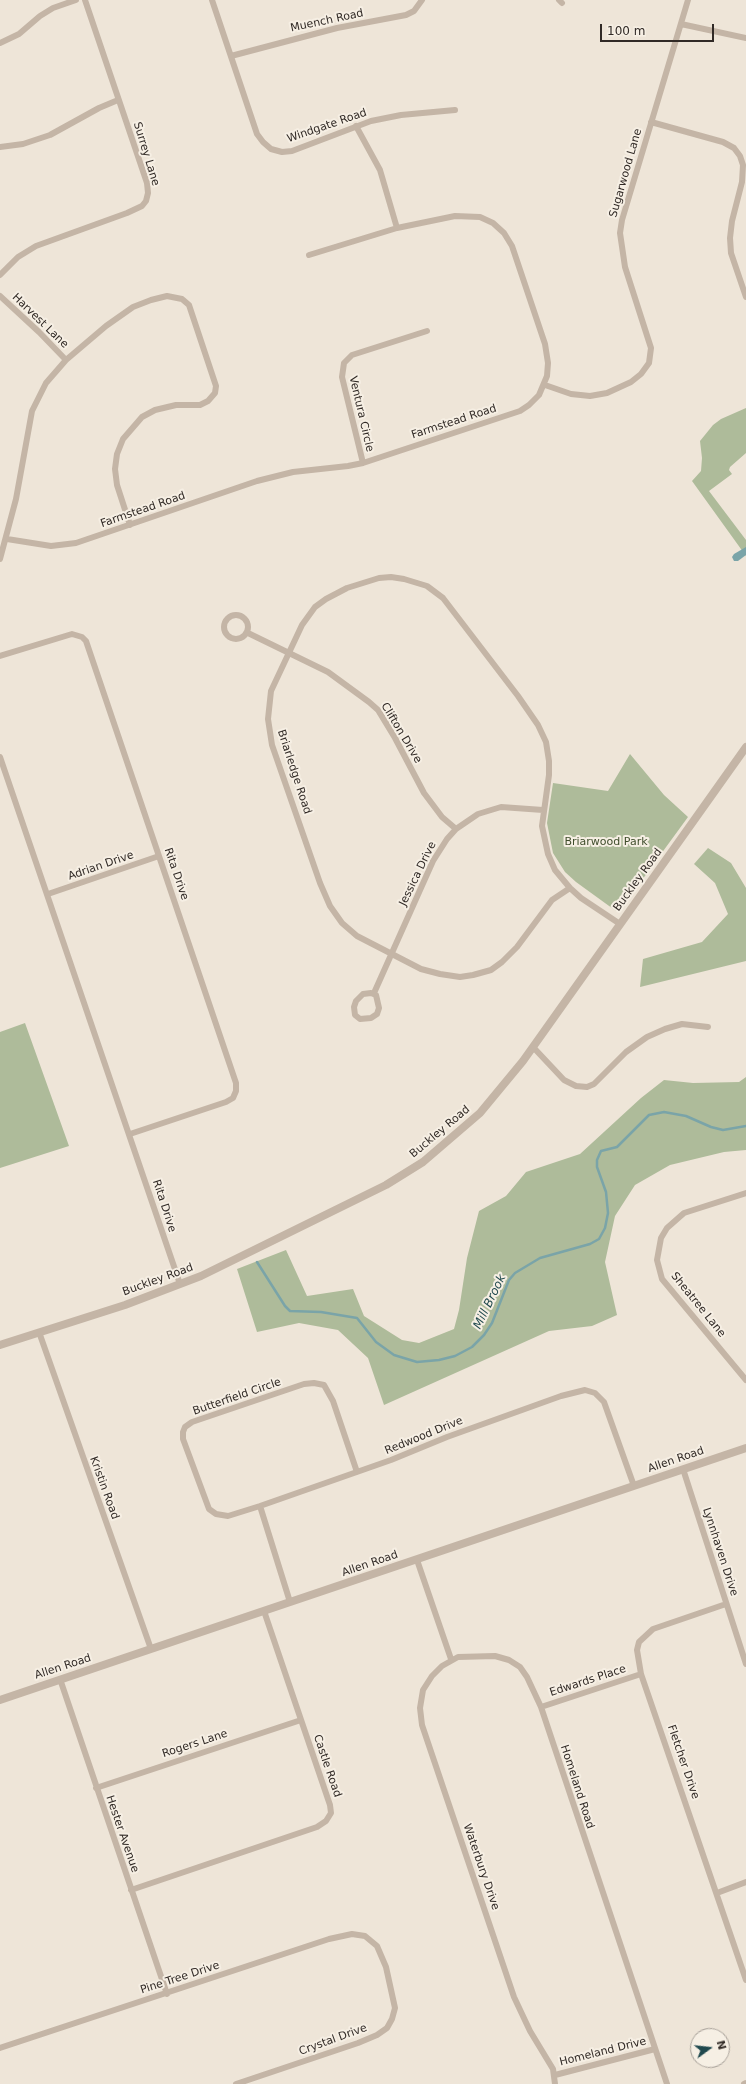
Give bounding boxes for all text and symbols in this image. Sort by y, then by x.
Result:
street label: Muench Road [289,7,365,35]
scale bar [602,16,716,42]
text: 100 m [607,24,645,38]
street label: Windgate Road [285,106,369,146]
street label: Surrey Lane [130,121,162,187]
street label: Sugarwood Lane [607,127,645,219]
street label: Harvest Lane [9,291,71,351]
street label: Ventura Circle [346,375,376,453]
street label: Farmstead Road [410,402,498,442]
street label: Farmstead Road [99,489,187,531]
street label: Clifton Drive [378,700,424,766]
street label: Briarledge Road [274,728,314,816]
park label: Briarwood Park [564,835,648,849]
street label: Jessica Drive [397,840,439,908]
street label: Rita Drive [161,846,191,902]
street label: Buckley Road [611,846,665,914]
street label: Adrian Drive [67,849,135,883]
street label: Buckley Road [407,1103,473,1161]
street label: Rita Drive [149,1178,179,1234]
street label: Buckley Road [121,1261,195,1299]
street label: Sheatree Lane [668,1270,728,1340]
water label: Mill Brook [471,1272,509,1332]
street label: Butterfield Circle [191,1376,283,1418]
street label: Redwood Drive [383,1414,465,1458]
street label: Allen Road [646,1444,706,1476]
street label: Kristin Road [87,1455,121,1521]
street label: Lynnhaven Drive [699,1506,741,1598]
street label: Allen Road [340,1548,400,1580]
street label: Allen Road [33,1652,93,1682]
street label: Edwards Place [548,1662,628,1700]
street label: Fletcher Drive [664,1723,702,1801]
street label: Rogers Lane [161,1727,229,1761]
street label: Castle Road [310,1733,344,1799]
street label: Homeland Road [557,1743,597,1831]
street label: Hester Avenue [103,1794,141,1874]
street label: Waterbury Drive [460,1822,502,1912]
street label: Pine Tree Drive [139,1959,221,1997]
street label: Crystal Drive [297,2022,369,2058]
north arrow [690,2028,730,2068]
street label: Homeland Drive [558,2035,648,2069]
text: N [714,2039,729,2051]

